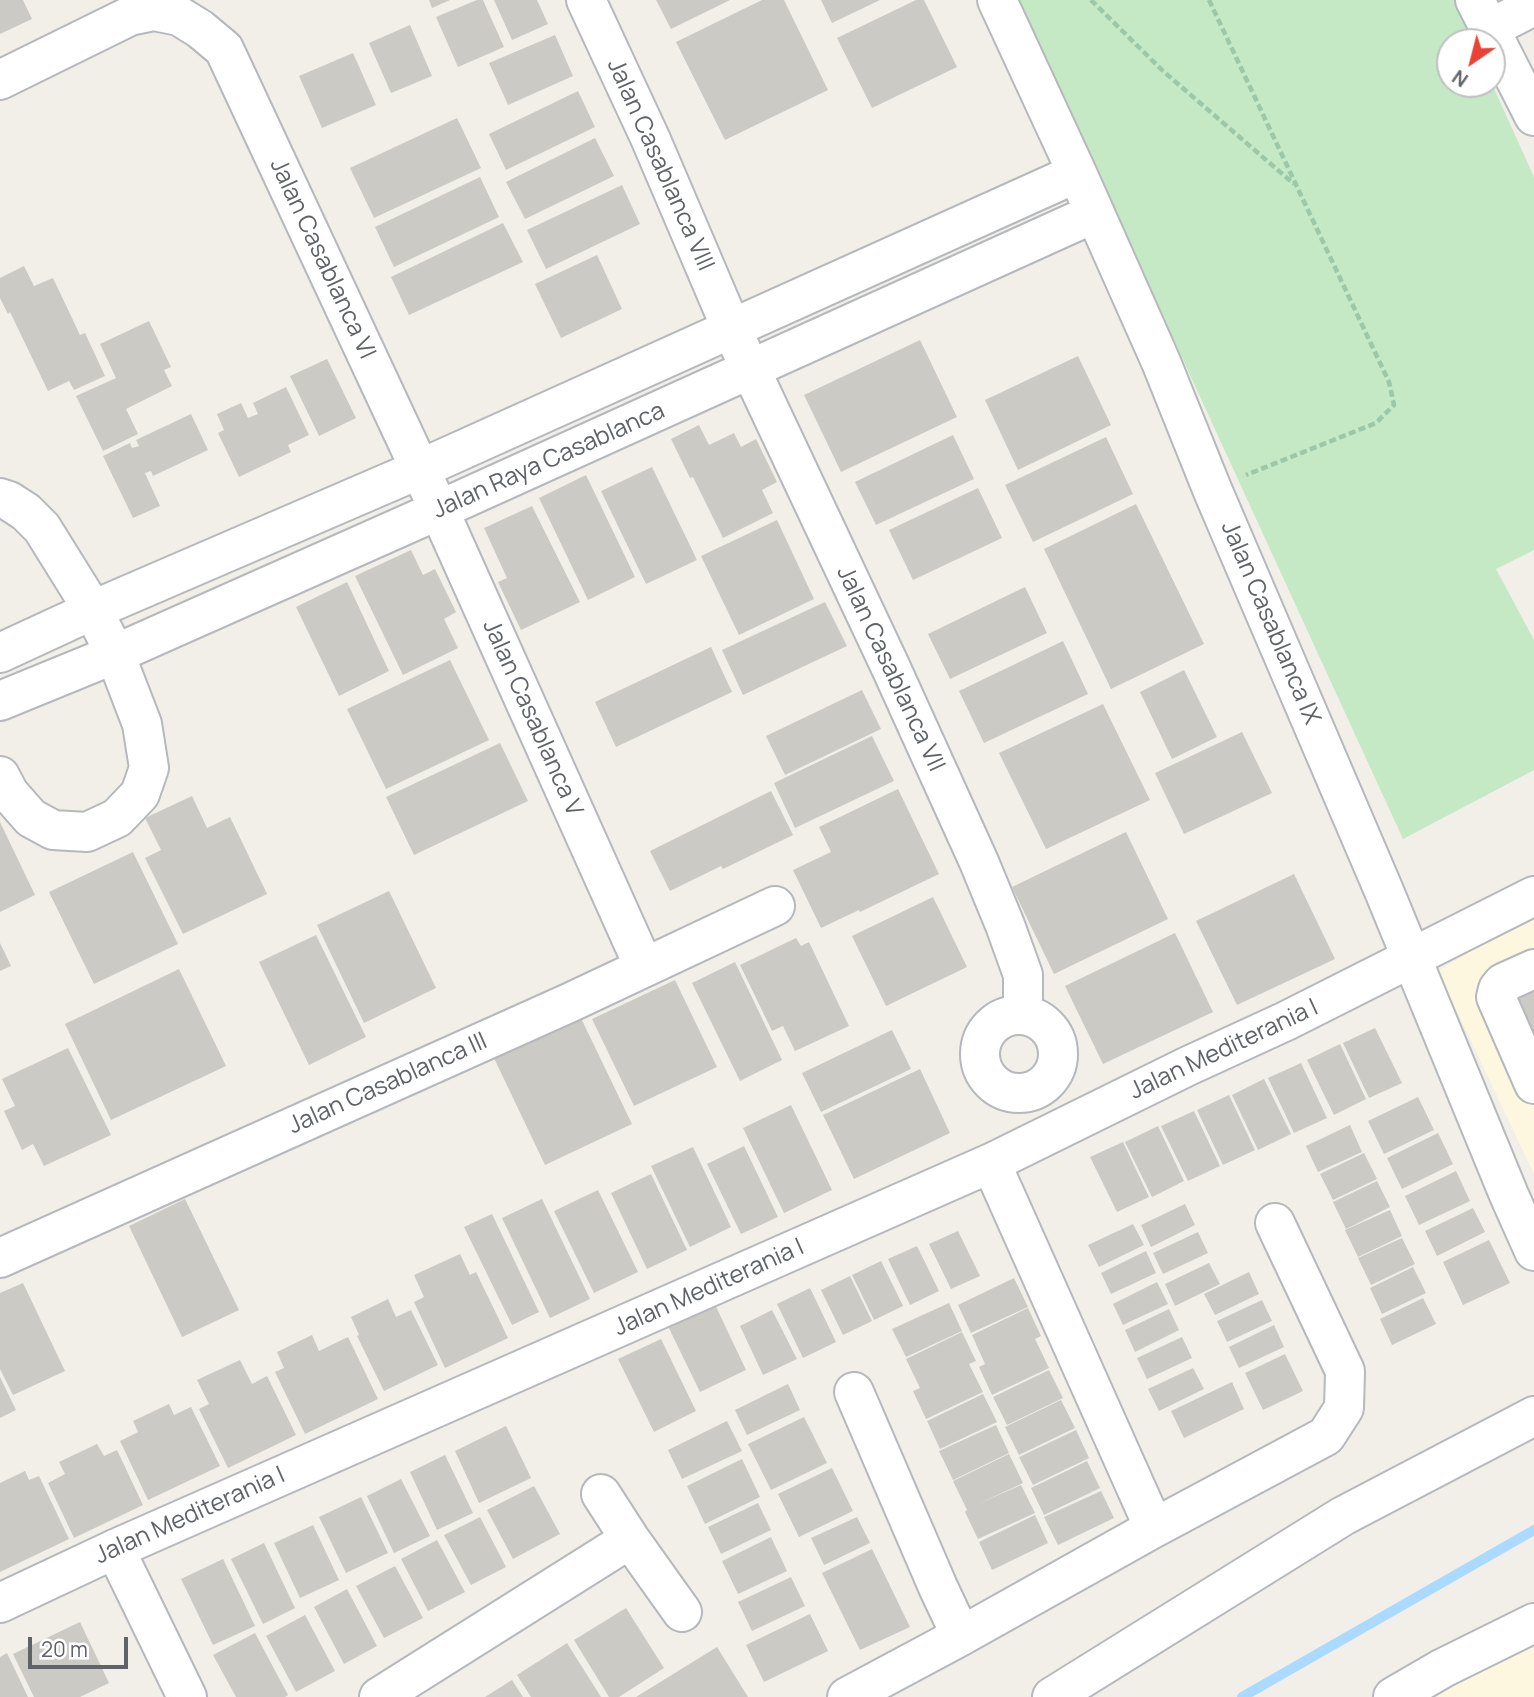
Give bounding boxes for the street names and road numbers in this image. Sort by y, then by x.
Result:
street label: Jalan Casablanca VIII [600,55,720,275]
street label: Jalan Casablanca VI [263,154,381,364]
street label: Jalan Raya Casablanca [429,397,669,525]
street label: Jalan Casablanca IX [1214,517,1326,729]
street label: Jalan Casablanca VII [830,562,950,776]
street label: Jalan Casablanca V [476,615,588,821]
street label: Jalan Mediterania I [1125,994,1323,1106]
street label: Jalan Casablanca III [284,1027,492,1141]
street label: Jalan Mediterania I [610,1233,808,1343]
street label: Jalan Mediterania I [91,1461,289,1571]

